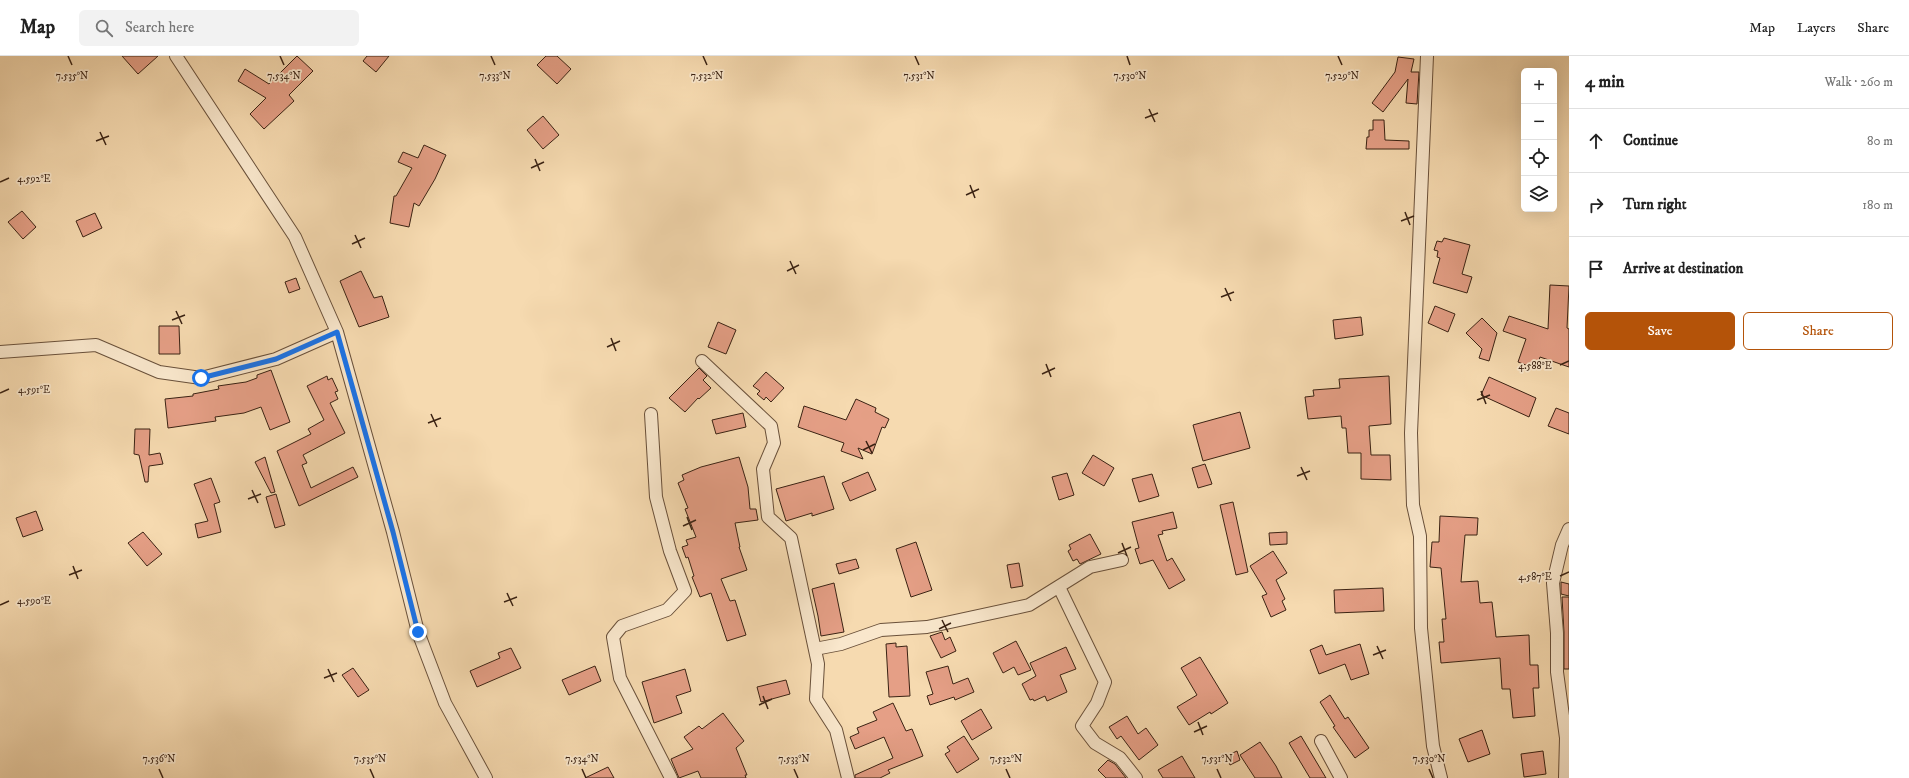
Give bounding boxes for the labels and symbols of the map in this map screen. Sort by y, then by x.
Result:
text: 7.535°N [56,70,88,82]
text: 7.534°N [267,70,301,82]
text: 7.533°N [479,70,511,82]
text: 7.532°N [691,70,723,82]
text: 7.531°N [903,70,935,82]
text: 7.530°N [1114,70,1146,82]
text: 7.529°N [1325,70,1359,82]
text: 4.592°E [17,173,51,185]
text: 4.588°E [1518,360,1552,372]
route start [192,369,210,387]
text: 4.591°E [18,384,50,396]
text: 4.587°E [1518,571,1552,583]
text: 4.590°E [17,595,51,607]
route end [409,623,427,641]
text: 7.536°N [143,753,175,765]
text: 7.535°N [354,753,386,765]
text: 7.534°N [565,753,599,765]
text: 7.533°N [778,753,810,765]
text: 7.532°N [990,753,1022,765]
text: 7.531°N [1201,753,1233,765]
text: 7.530°N [1413,753,1445,765]

